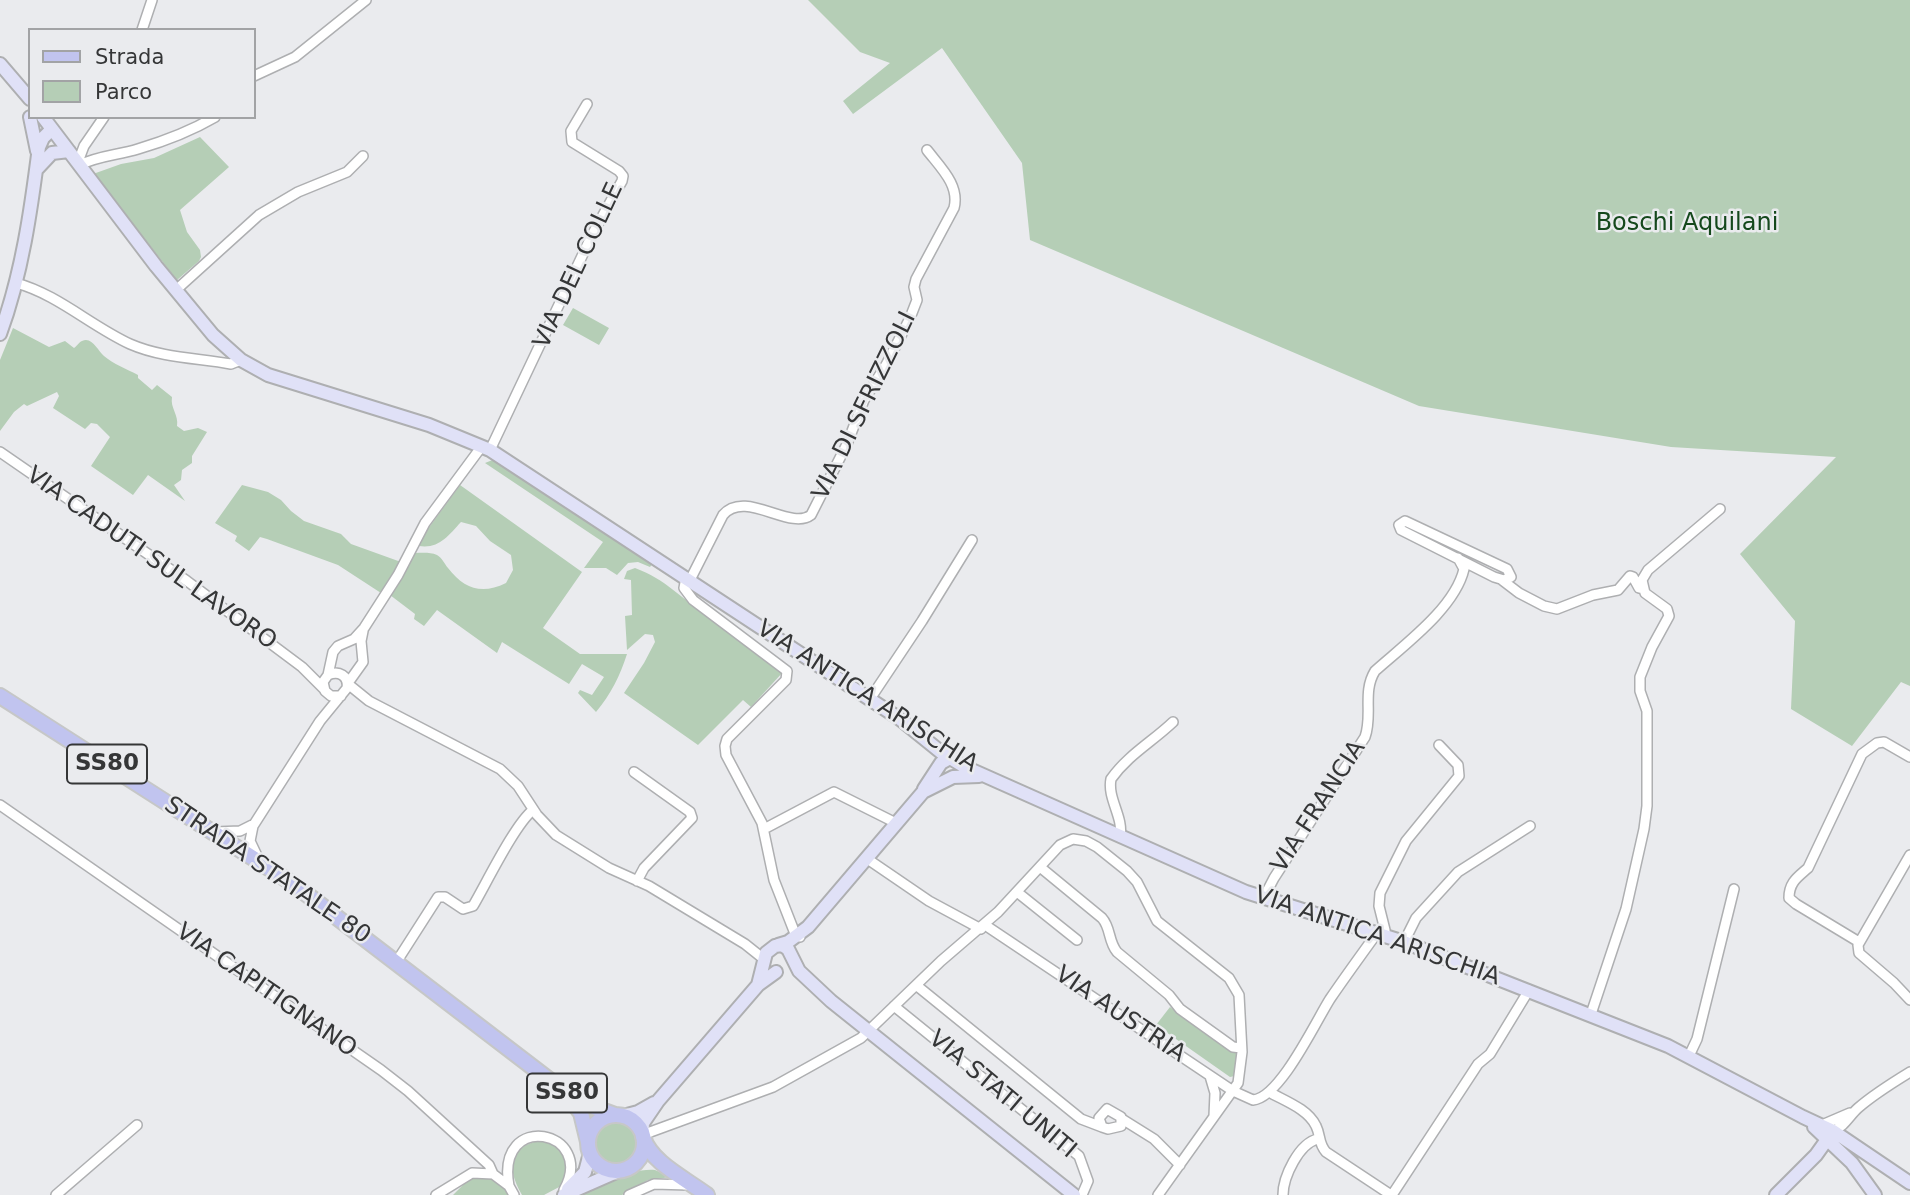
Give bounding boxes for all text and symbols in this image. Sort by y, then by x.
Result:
legend [28,28,256,119]
text: Strada [95,45,164,69]
text: Parco [95,80,152,104]
street label: VIA DEL COLLE [528,178,630,354]
park label: Boschi Aquilani [1596,210,1778,238]
street label: VIA DI SFRIZZOLI [807,307,923,505]
street label: VIA CADUTI SUL LAVORO [20,461,282,657]
street label: VIA ANTICA ARISCHIA [751,615,983,779]
street label: VIA FRANCIA [1266,736,1372,878]
road number: SS80 [67,744,147,784]
street label: STRADA STATALE 80 [158,791,376,951]
street label: VIA ANTICA ARISCHIA [1250,881,1504,993]
street label: VIA CAPITIGNANO [170,918,362,1064]
street label: VIA AUSTRIA [1049,961,1191,1069]
street label: VIA STATI UNITI [922,1025,1082,1165]
road number: SS80 [527,1074,607,1112]

